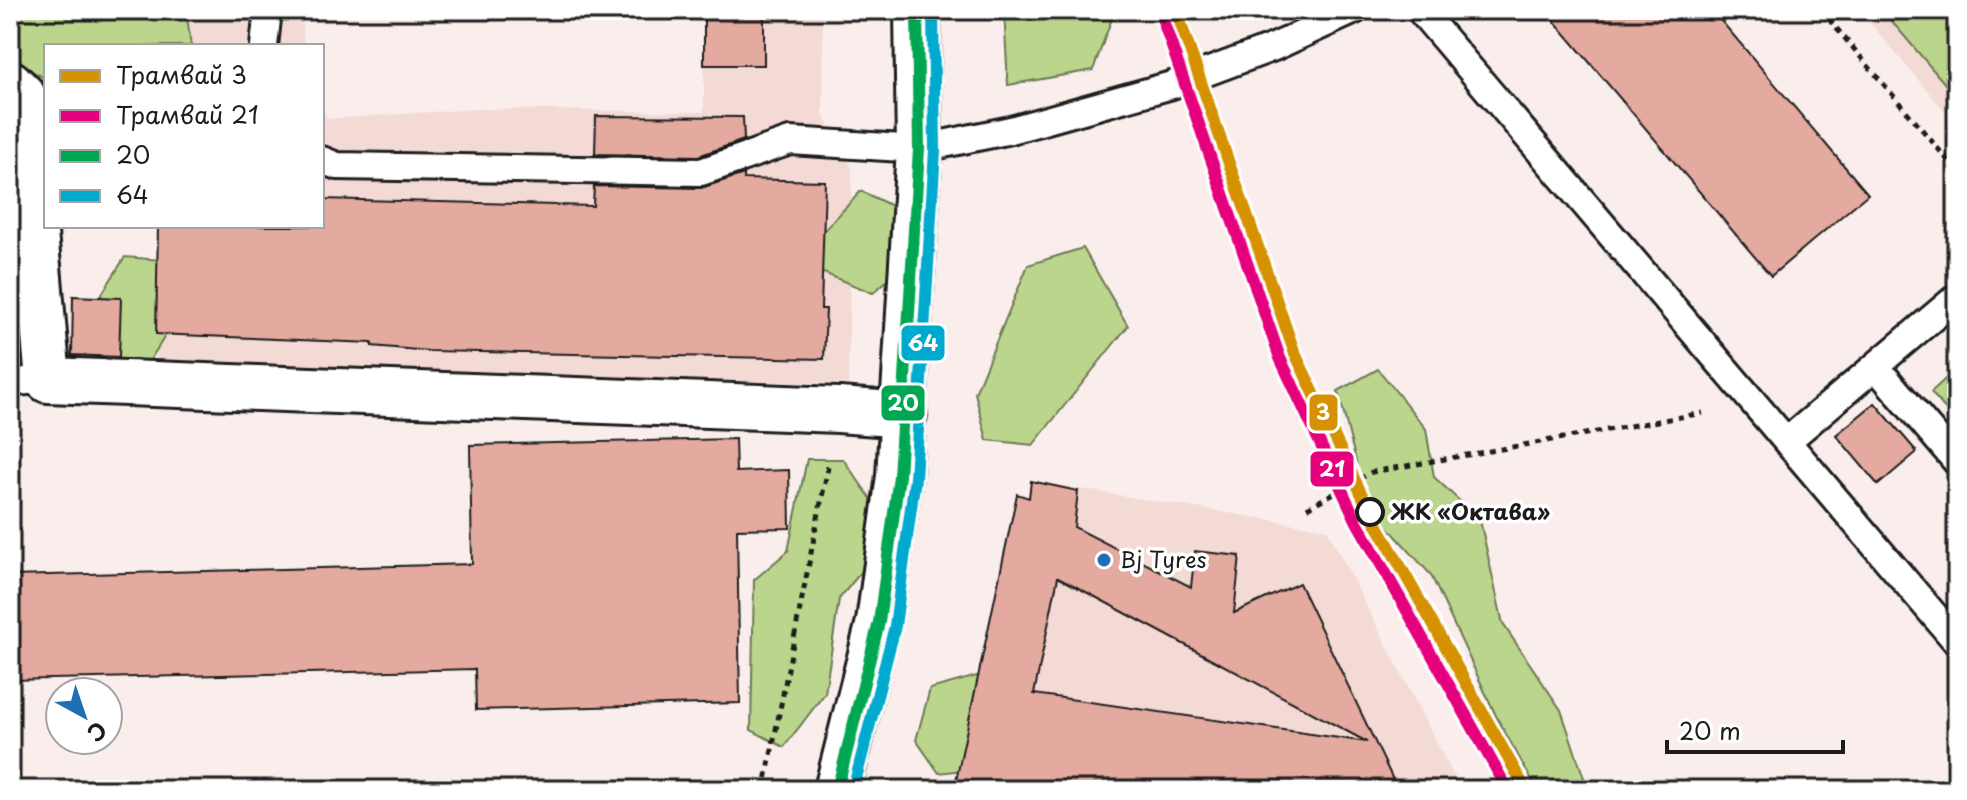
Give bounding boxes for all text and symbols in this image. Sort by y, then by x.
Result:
legend [44,44,324,228]
text: Трамвай 3 [116,56,247,92]
text: Трамвай 21 [116,96,259,132]
text: 20 [116,136,150,172]
text: 64 [116,176,149,212]
line badge: 64 [900,324,946,362]
text: 64 [908,325,938,358]
line badge: 20 [880,384,926,422]
text: 20 [887,385,919,418]
line badge: 3 [1308,393,1339,432]
text: 3 [1316,394,1330,427]
line badge: 21 [1309,450,1355,488]
text: 21 [1319,451,1345,484]
place label: ЖК «Октава» [1390,494,1550,527]
marker: ЖК «Октава» [1356,498,1384,526]
place label: Bj Tyres [1120,542,1207,575]
marker: Bj Tyres [1095,551,1113,569]
north arrow [44,676,124,756]
scale bar [1667,704,1843,754]
text: 20 m [1679,712,1741,748]
text: С [81,715,115,750]

